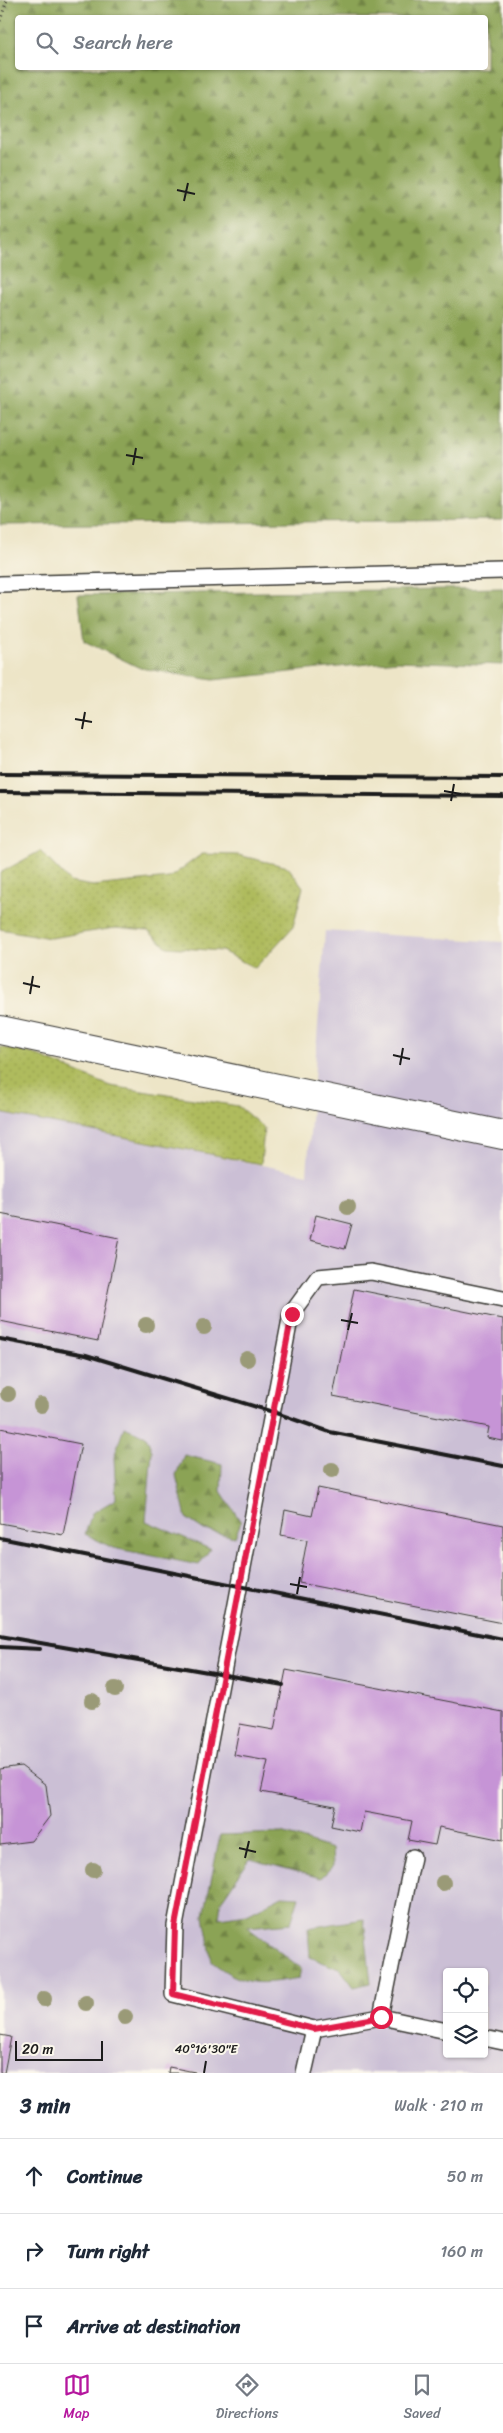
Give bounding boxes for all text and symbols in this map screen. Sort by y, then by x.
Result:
search box [15,15,488,70]
text: Search here [73,26,173,59]
icon: search [33,29,61,57]
route end [281,1303,304,1326]
map controls [443,1968,488,2058]
button: locate [443,1968,488,2013]
route start [370,2006,393,2029]
button: layers [443,2013,488,2058]
text: 20 m [22,2037,53,2062]
scale bar [15,2038,102,2061]
text: 40°16'30"E [175,2038,239,2060]
text: 3 min [20,2087,70,2125]
text: Walk · 210 m [394,2091,483,2120]
text: Continue [67,2160,143,2193]
icon: ahead [20,2162,48,2190]
text: 50 m [447,2162,483,2191]
text: Turn right [67,2235,149,2268]
icon: right [20,2237,48,2265]
text: 160 m [440,2237,483,2266]
text: Arrive at destination [67,2310,240,2343]
icon: arrive [20,2312,48,2340]
tab: Map [63,2371,91,2426]
tab: Directions [216,2371,278,2426]
tab: Saved [404,2371,440,2426]

